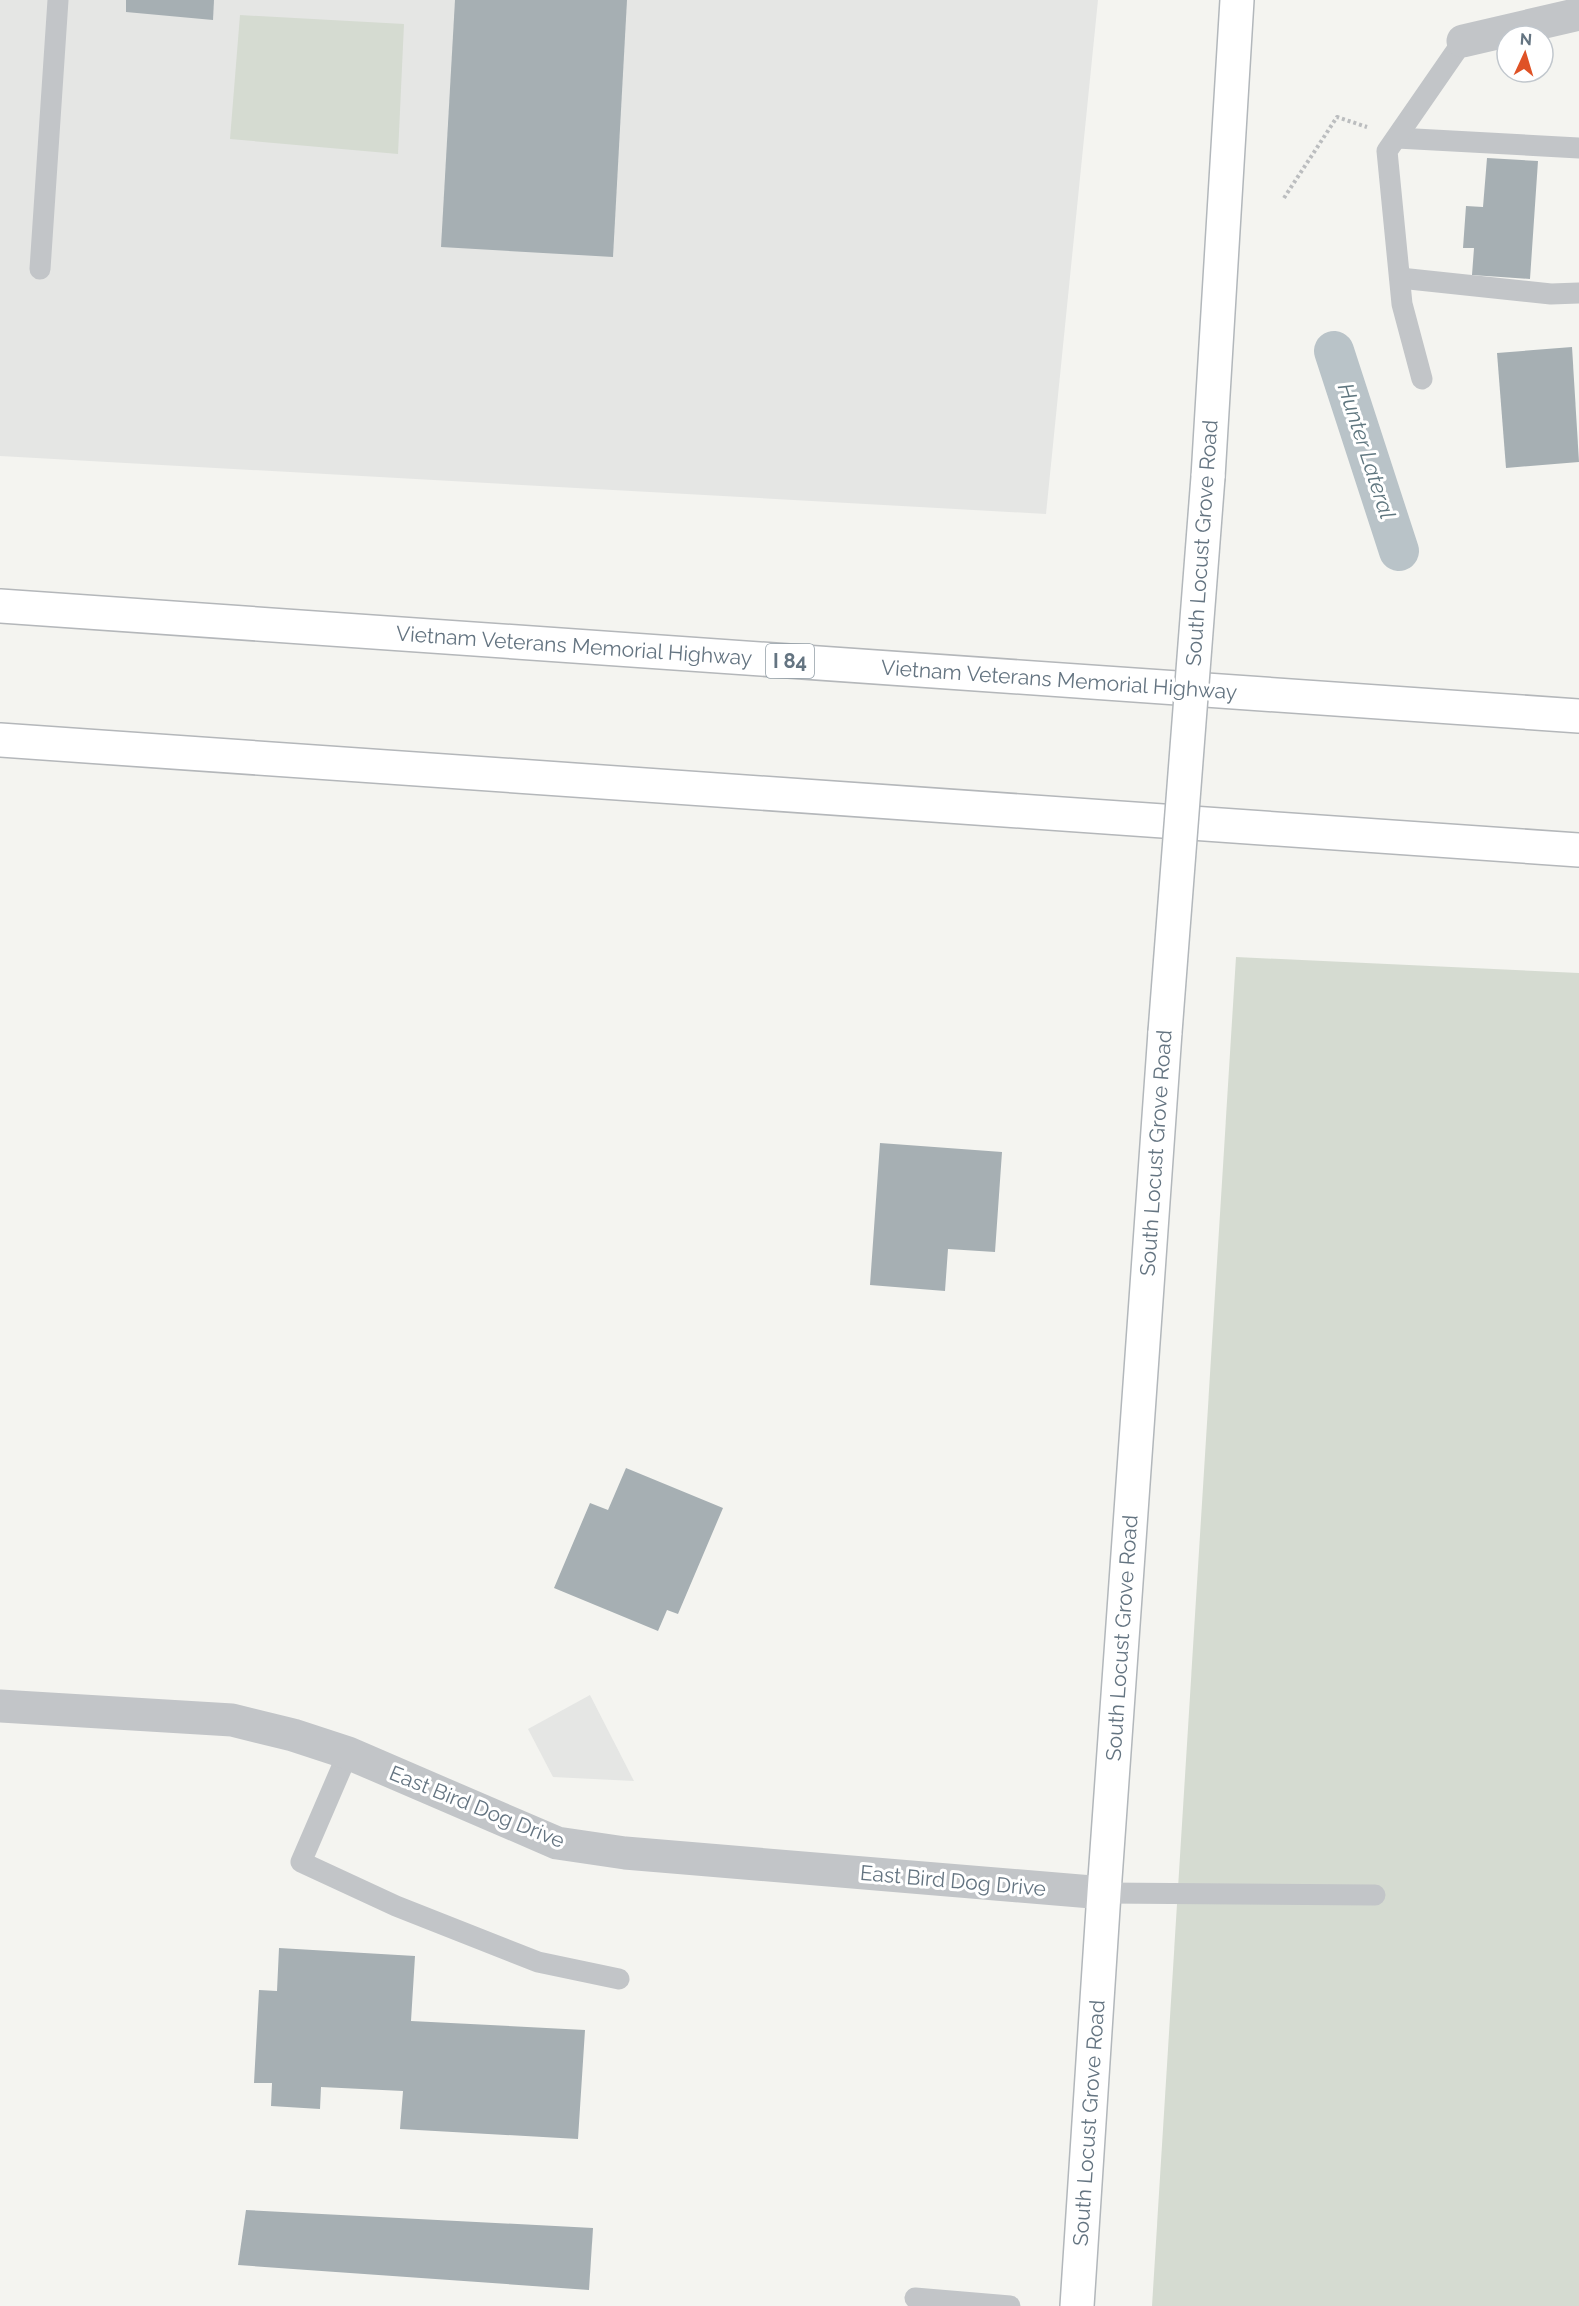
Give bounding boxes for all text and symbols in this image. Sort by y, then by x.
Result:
north arrow [1495,24,1555,84]
text: N [1519,30,1533,49]
water label: Hunter Lateral [1333,380,1401,522]
street label: South Locust Grove Road [1180,419,1223,667]
street label: Vietnam Veterans Memorial Highway [395,621,753,670]
road number: I 84 [766,644,814,678]
street label: Vietnam Veterans Memorial Highway [880,655,1238,704]
street label: South Locust Grove Road [1134,1029,1177,1277]
street label: South Locust Grove Road [1100,1514,1143,1762]
street label: East Bird Dog Drive [386,1760,568,1853]
street label: East Bird Dog Drive [859,1860,1047,1901]
street label: South Locust Grove Road [1067,1999,1110,2247]

